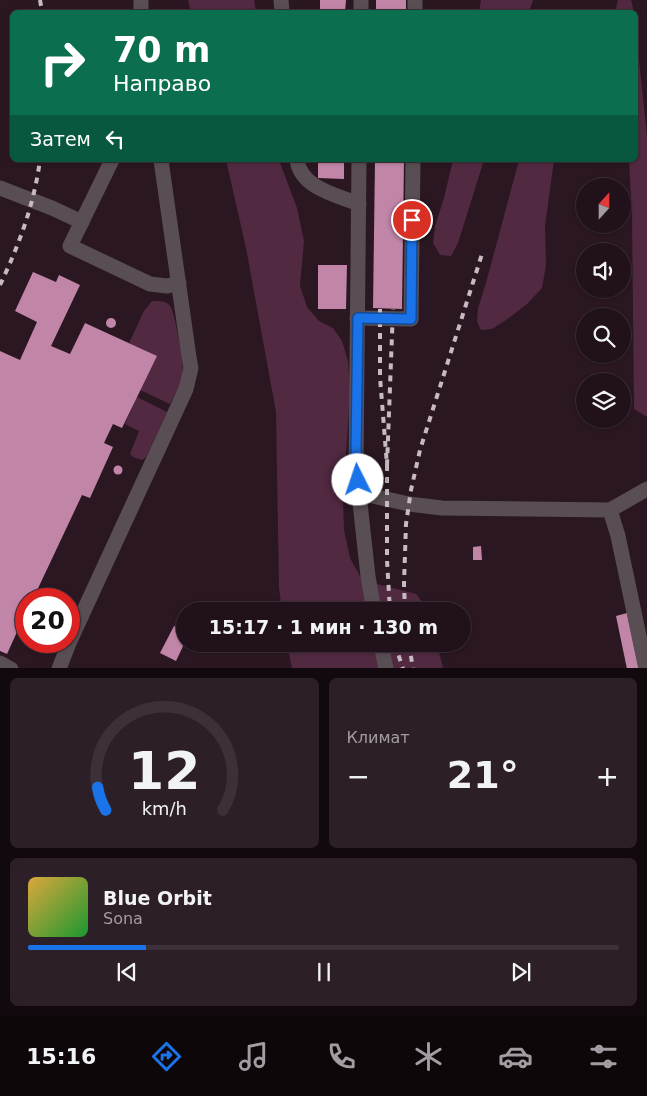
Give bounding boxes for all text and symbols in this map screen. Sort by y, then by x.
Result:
icon: right [30,30,95,95]
text: 70 m [113,30,210,70]
text: Направо [113,71,211,96]
icon: left [101,125,129,153]
text: Затем [30,128,91,150]
north arrow [576,178,631,232]
map controls [576,178,631,428]
pin [391,199,433,241]
icon: arrive [398,206,426,234]
button: sound [576,243,631,298]
button: search [576,308,631,363]
button: layers [576,373,631,428]
position arrow [331,453,383,505]
speed limit sign: 20 [15,588,80,653]
text: 15:17 · 1 мин · 130 m [209,616,438,638]
text: Климат [347,728,410,747]
text: 12 [128,741,200,801]
text: 21° [447,753,519,797]
text: − [347,760,370,793]
text: + [596,760,619,793]
text: km/h [142,798,187,819]
text: Blue Orbit [103,887,212,909]
text: Sona [103,909,143,928]
icon: previous [113,958,141,986]
icon: pause [310,958,338,986]
icon: next [507,958,535,986]
icon: directions [149,1039,184,1074]
icon: music [236,1039,271,1074]
icon: phone [324,1039,359,1074]
icon: climate [411,1039,446,1074]
icon: car [498,1039,533,1074]
icon: filters [586,1039,621,1074]
text: 15:16 [26,1044,96,1069]

